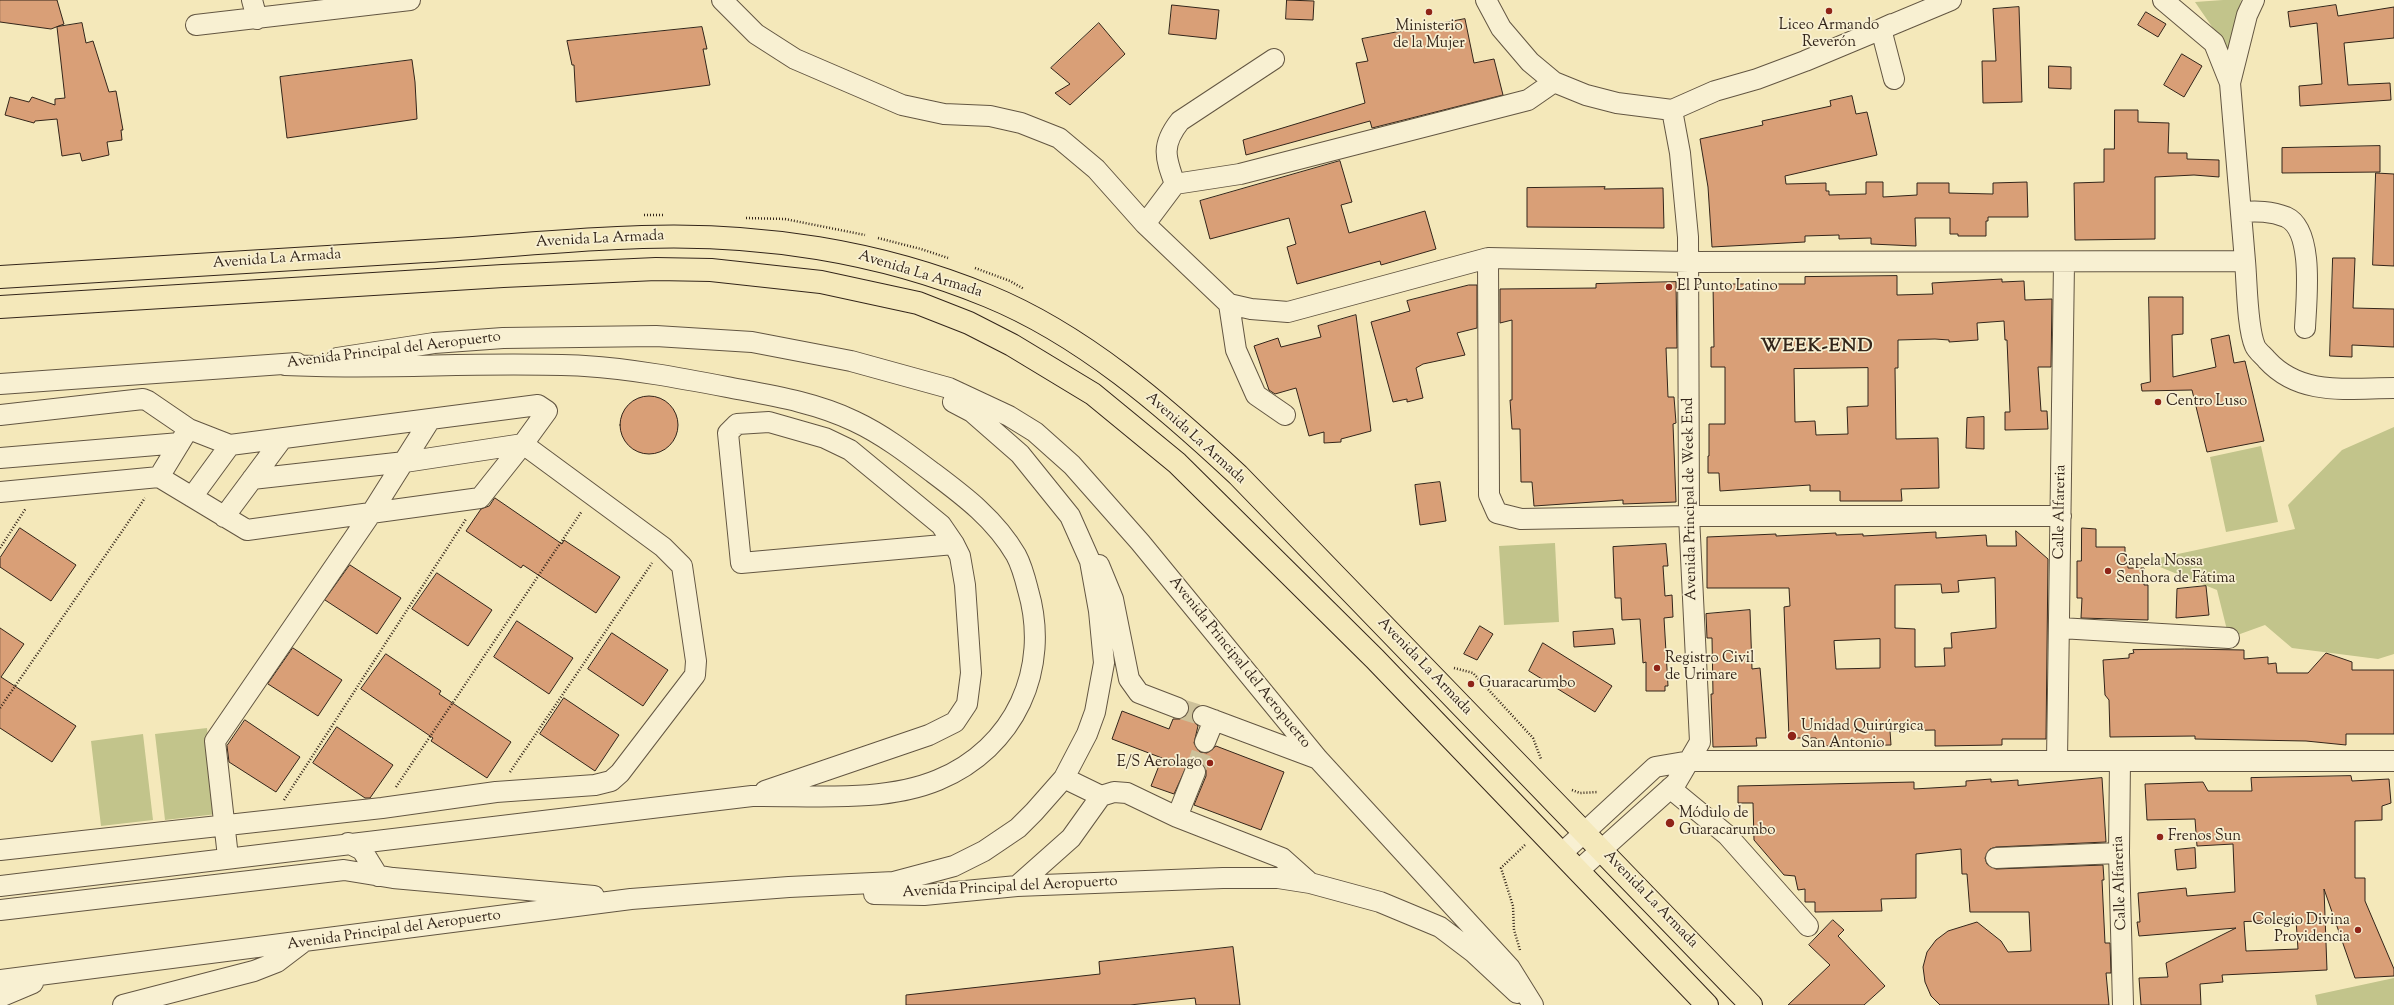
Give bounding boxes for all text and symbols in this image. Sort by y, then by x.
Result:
marker: Liceo Armando Reverón [1824,6,1834,16]
marker: Ministerio de la Mujer [1424,7,1434,17]
place label: Liceo Armando Reverón [1779,17,1879,52]
place label: Ministerio de la Mujer [1393,18,1465,53]
street label: Avenida La Armada [535,228,665,252]
street label: Avenida La Armada [212,247,342,273]
street label: Avenida La Armada [856,248,984,302]
place label: El Punto Latino [1677,278,1778,296]
marker: El Punto Latino [1664,282,1674,292]
street label: Avenida Principal del Aeropuerto [286,329,502,373]
district label: WEEK-END [1760,337,1874,359]
street label: Avenida La Armada [1141,389,1249,489]
place label: Centro Luso [2166,393,2247,411]
street label: Avenida Principal de Week End [1680,397,1702,601]
marker: Centro Luso [2153,397,2163,407]
street label: Calle Alfareria [2051,464,2071,560]
place label: Capela Nossa Senhora de Fátima [2116,553,2235,588]
marker: Capela Nossa Senhora de Fátima [2103,566,2113,576]
street label: Avenida Principal del Aeropuerto [1164,574,1314,752]
street label: Avenida La Armada [1373,615,1475,719]
place label: Registro Civil de Urimare [1665,650,1754,685]
marker: Registro Civil de Urimare [1652,663,1662,673]
place label: Guaracarumbo [1479,675,1575,693]
marker: Guaracarumbo [1466,679,1476,689]
place label: Unidad Quirúrgica San Antonio [1801,718,1924,753]
marker: Unidad Quirúrgica San Antonio [1786,730,1798,742]
place label: E/S Aerolago [1117,754,1202,772]
marker: E/S Aerolago [1205,758,1215,768]
place label: Módulo de Guaracarumbo [1679,805,1775,840]
marker: Módulo de Guaracarumbo [1664,817,1676,829]
place label: Frenos Sun [2168,828,2241,846]
marker: Frenos Sun [2155,832,2165,842]
street label: Calle Alfareria [2110,835,2132,931]
street label: Avenida La Armada [1599,848,1701,952]
street label: Avenida Principal del Aeropuerto [902,873,1118,903]
street label: Avenida Principal del Aeropuerto [286,907,502,955]
place label: Colegio Divina Providencia [2252,912,2350,947]
marker: Colegio Divina Providencia [2353,925,2363,935]

